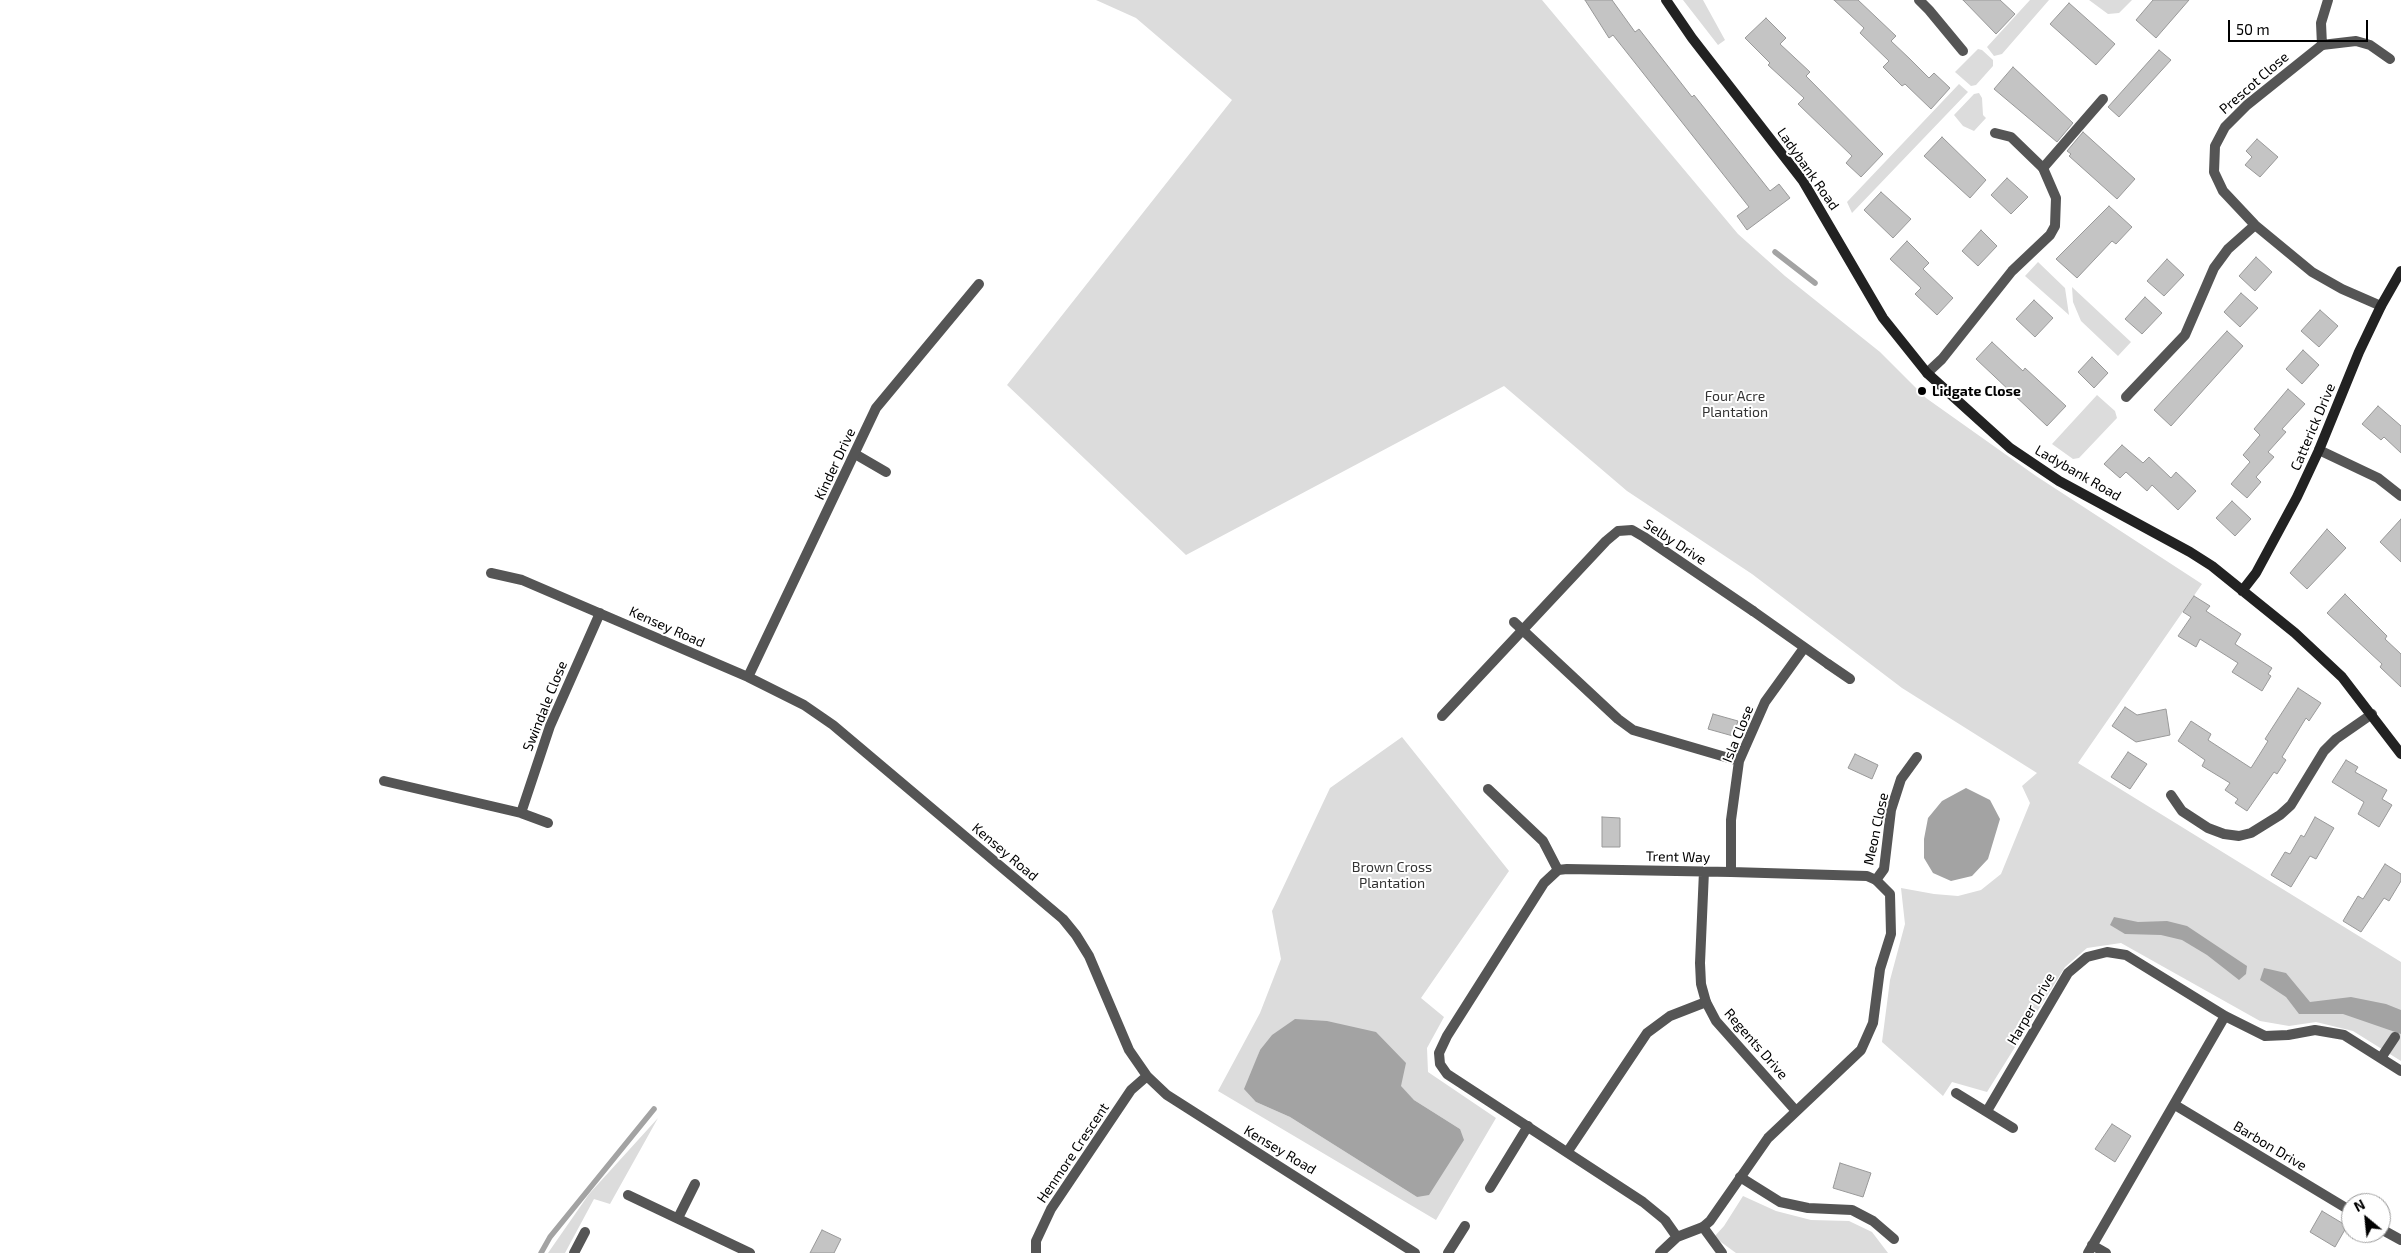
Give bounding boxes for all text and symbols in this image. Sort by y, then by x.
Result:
scale bar [2231,10,2371,42]
text: 50 m [2236,20,2270,38]
street label: Prescot Close [2216,48,2292,118]
street label: Ladybank Road [1773,125,1843,213]
street label: Catterick Drive [2287,381,2339,473]
place label: Lidgate Close [1932,383,2021,399]
marker: Lidgate Close [1916,385,1928,397]
park label: Four Acre Plantation [1702,388,1768,421]
street label: Kinder Drive [811,425,859,503]
street label: Ladybank Road [2032,442,2124,504]
street label: Selby Drive [1641,516,1709,568]
street label: Kensey Road [627,603,707,651]
street label: Swindale Close [519,658,571,754]
street label: Isla Close [1719,703,1757,765]
street label: Meon Close [1860,791,1892,867]
street label: Kensey Road [969,819,1041,885]
street label: Trent Way [1646,848,1710,866]
park label: Brown Cross Plantation [1352,859,1432,892]
street label: Harper Drive [2004,970,2058,1048]
street label: Regents Drive [1721,1005,1791,1083]
street label: Henmore Crescent [1033,1100,1113,1206]
street label: Barbon Drive [2230,1118,2310,1174]
street label: Kensey Road [1241,1122,1319,1178]
north arrow [2341,1193,2391,1243]
text: N [2351,1195,2368,1215]

